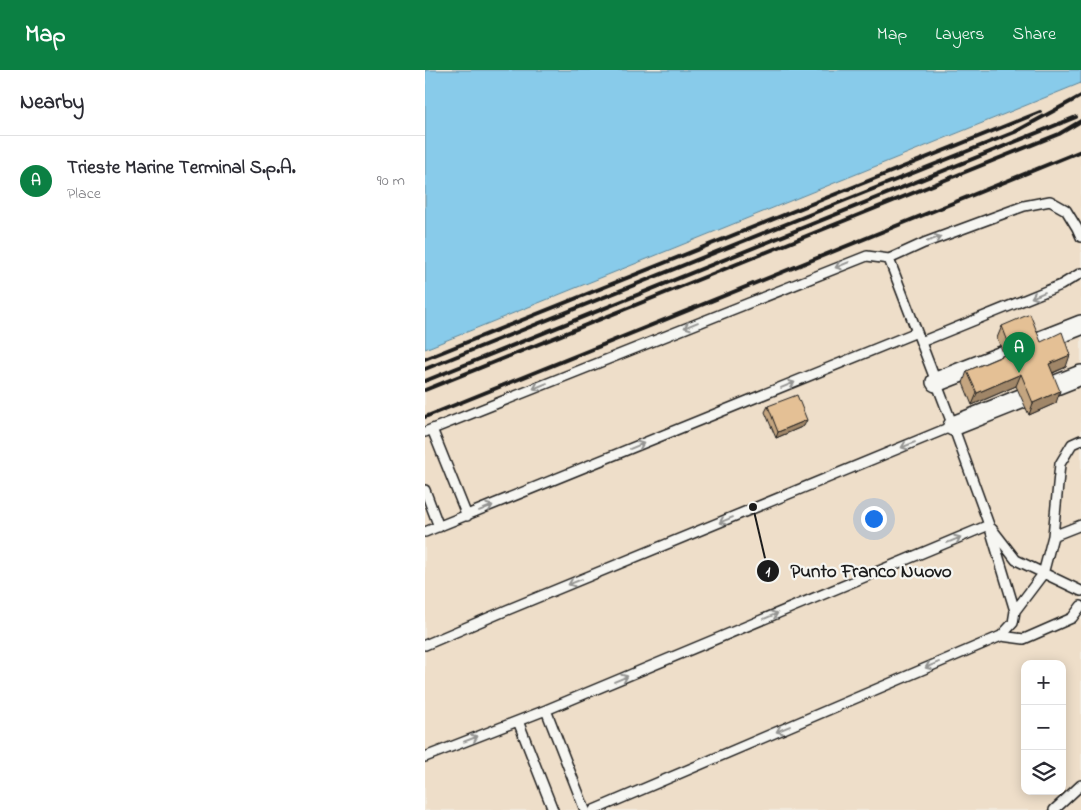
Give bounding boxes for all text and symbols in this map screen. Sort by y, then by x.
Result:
text: Map [25,18,66,53]
text: Map [877,22,907,48]
text: Layers [935,22,985,48]
text: Share [1013,22,1056,48]
text: Nearby [20,88,84,118]
text: Trieste Marine Terminal S.p.A. [67,155,296,182]
text: A [31,169,41,193]
text: 90 m [377,169,405,193]
text: Place [67,182,101,206]
one-way arrow [925,234,941,243]
one-way arrow [835,261,850,270]
one-way arrow [1031,290,1046,300]
one-way arrow [684,321,699,331]
pin: A [1003,332,1035,373]
one-way arrow [780,380,795,389]
one-way arrow [533,381,548,391]
one-way arrow [629,441,644,451]
one-way arrow [901,441,916,450]
one-way arrow [479,502,494,511]
your location [861,506,887,532]
one-way arrow [718,516,734,525]
one-way arrow [945,535,961,544]
callout: Punto Franco Nuovo [756,554,962,588]
text: Punto Franco Nuovo [790,559,952,586]
text: 1 [766,561,771,583]
one-way arrow [568,577,583,587]
one-way arrow [763,611,778,620]
map controls [1021,660,1066,795]
button: + [1021,660,1066,705]
one-way arrow [925,661,940,671]
one-way arrow [613,673,628,683]
button: − [1021,705,1066,750]
one-way arrow [776,725,791,735]
one-way arrow [462,734,478,743]
button: layers [1021,750,1066,795]

